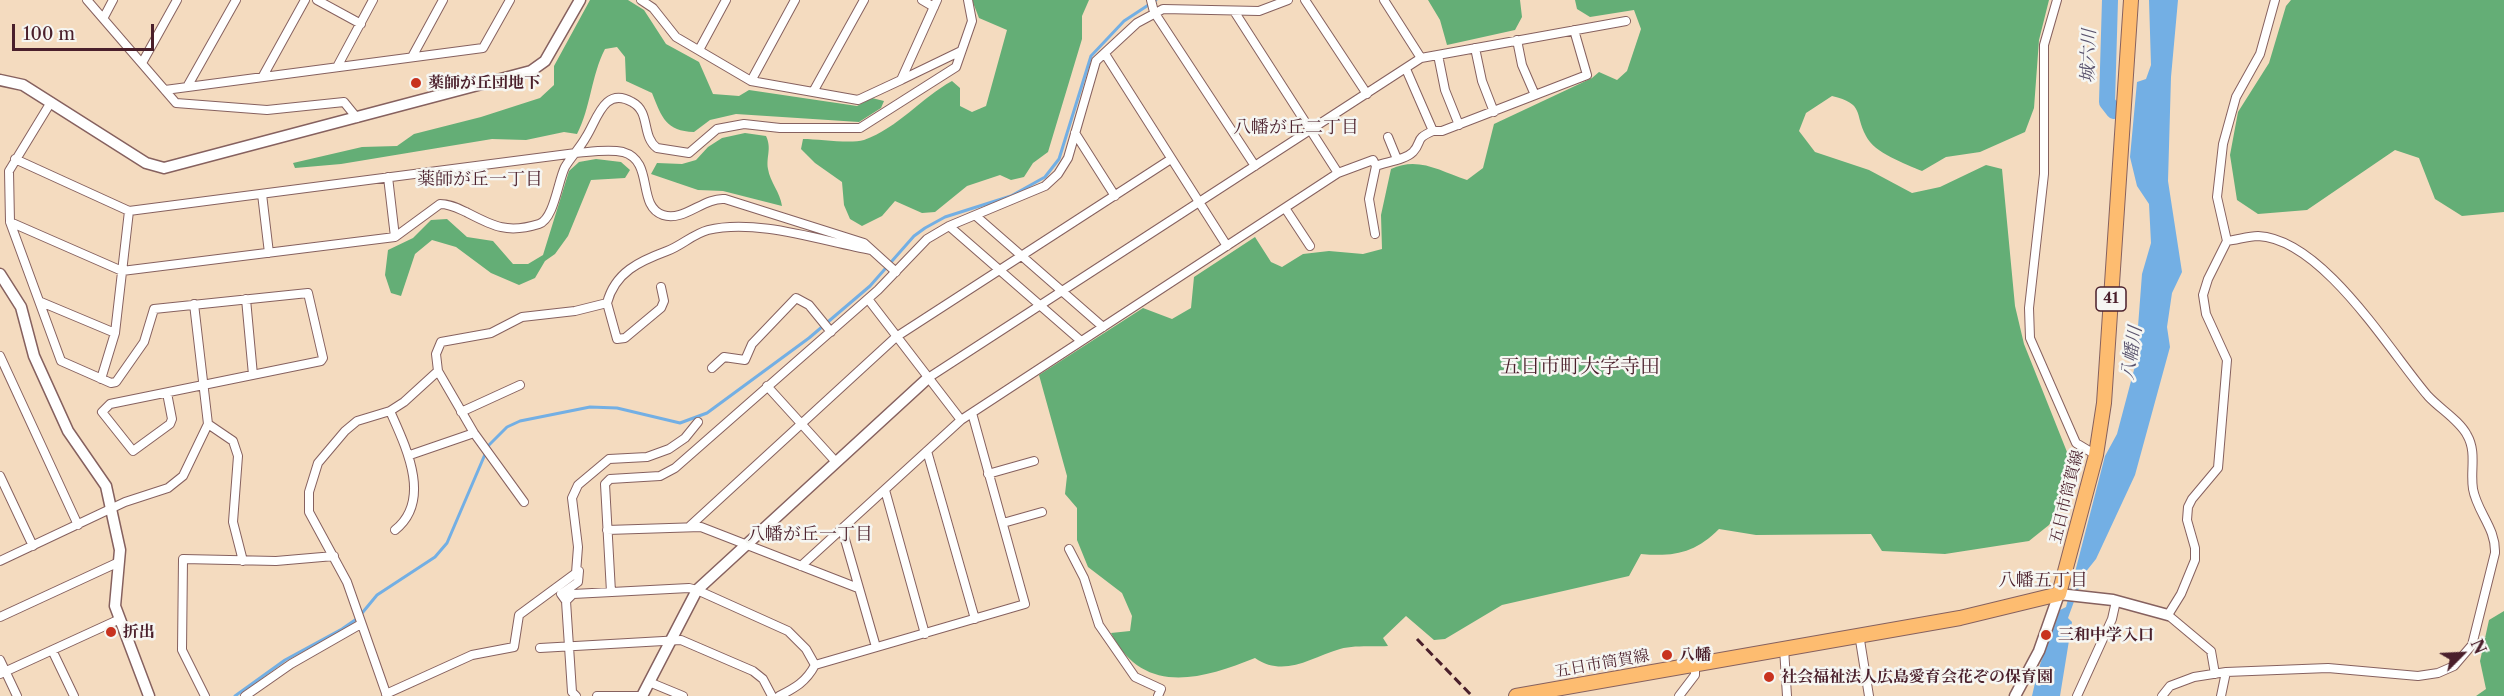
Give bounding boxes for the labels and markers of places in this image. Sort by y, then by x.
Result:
place label: 薬師が丘団地下 [428,73,540,93]
marker: 薬師が丘団地下 [409,76,423,90]
place label: 折出 [123,622,155,642]
marker: 折出 [104,625,118,639]
place label: 三和中学入口 [2058,625,2154,645]
marker: 三和中学入口 [2039,628,2053,642]
place label: 八幡 [1679,645,1711,665]
marker: 八幡 [1660,648,1674,662]
place label: 社会福祉法人広島愛育会花ぞの保育園 [1781,667,2053,687]
marker: 社会福祉法人広島愛育会花ぞの保育園 [1762,670,1776,684]

